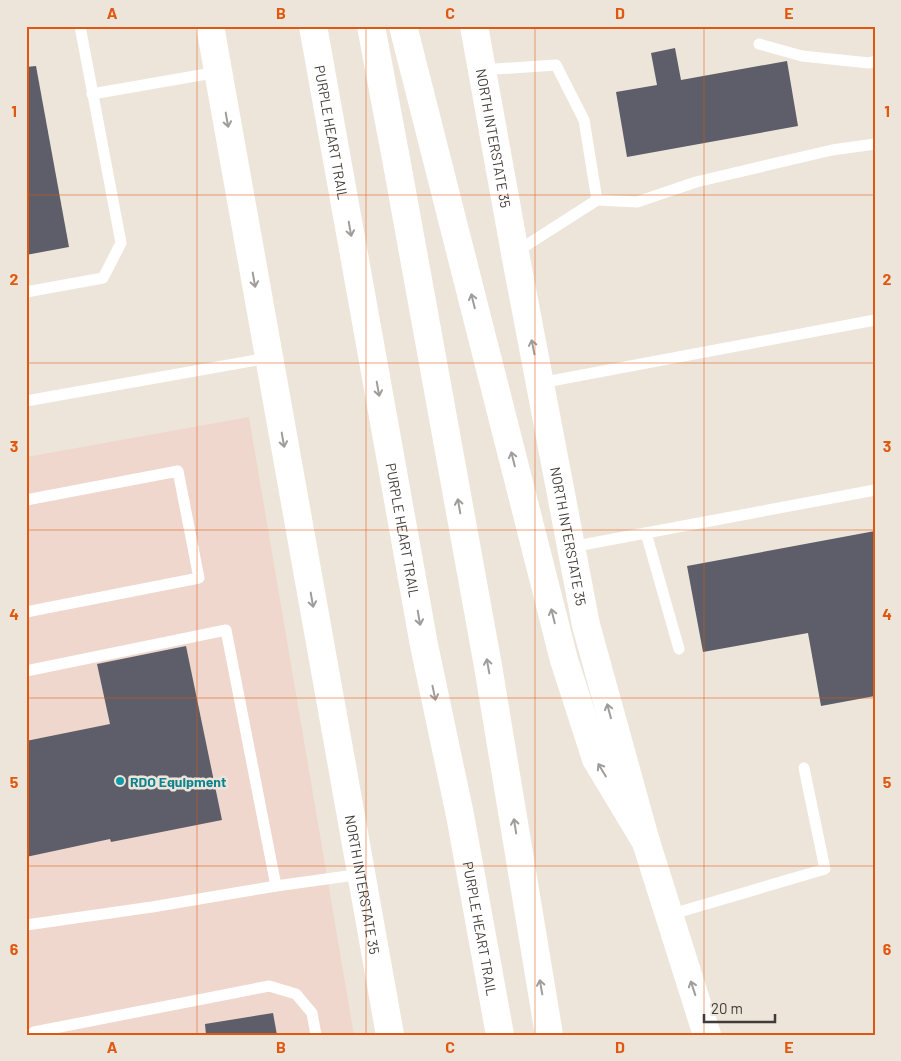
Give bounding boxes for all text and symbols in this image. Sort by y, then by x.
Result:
text: A [107,3,118,22]
text: B [276,3,286,22]
text: C [445,3,455,22]
text: D [615,3,625,22]
text: E [784,3,794,22]
street label: PURPLE HEART TRAIL [312,64,352,201]
street label: NORTH INTERSTATE 35 [473,67,515,209]
text: 1 [11,101,17,120]
text: 1 [884,101,890,120]
one-way arrow [222,111,232,127]
one-way arrow [345,221,355,237]
text: 2 [10,269,19,288]
text: 2 [883,269,892,288]
one-way arrow [250,271,260,287]
one-way arrow [467,294,477,310]
one-way arrow [528,339,537,355]
one-way arrow [374,381,384,397]
one-way arrow [278,431,288,447]
text: 3 [10,436,18,455]
text: 3 [883,436,891,455]
one-way arrow [508,451,517,467]
street label: PURPLE HEART TRAIL [383,461,424,599]
street label: NORTH INTERSTATE 35 [547,465,591,607]
one-way arrow [454,499,464,515]
one-way arrow [307,591,317,607]
text: 4 [9,604,19,623]
text: 4 [882,604,892,623]
one-way arrow [548,609,557,625]
one-way arrow [415,610,425,626]
one-way arrow [482,659,492,675]
one-way arrow [430,684,439,700]
one-way arrow [604,703,614,719]
one-way arrow [597,764,607,778]
text: 5 [10,772,19,791]
text: 5 [883,772,892,791]
place label: RDO Equipment [130,773,226,790]
marker: RDO Equipment [114,775,126,787]
street label: NORTH INTERSTATE 35 [342,813,384,955]
one-way arrow [510,819,520,835]
street label: PURPLE HEART TRAIL [460,860,501,997]
text: 6 [10,939,19,958]
text: 6 [883,939,892,958]
one-way arrow [536,979,545,995]
one-way arrow [687,981,697,997]
scale bar [704,991,775,1023]
text: 20 m [711,999,743,1017]
text: A [107,1037,118,1056]
text: B [276,1037,286,1056]
text: C [445,1037,455,1056]
text: D [615,1037,625,1056]
text: E [784,1037,794,1056]

